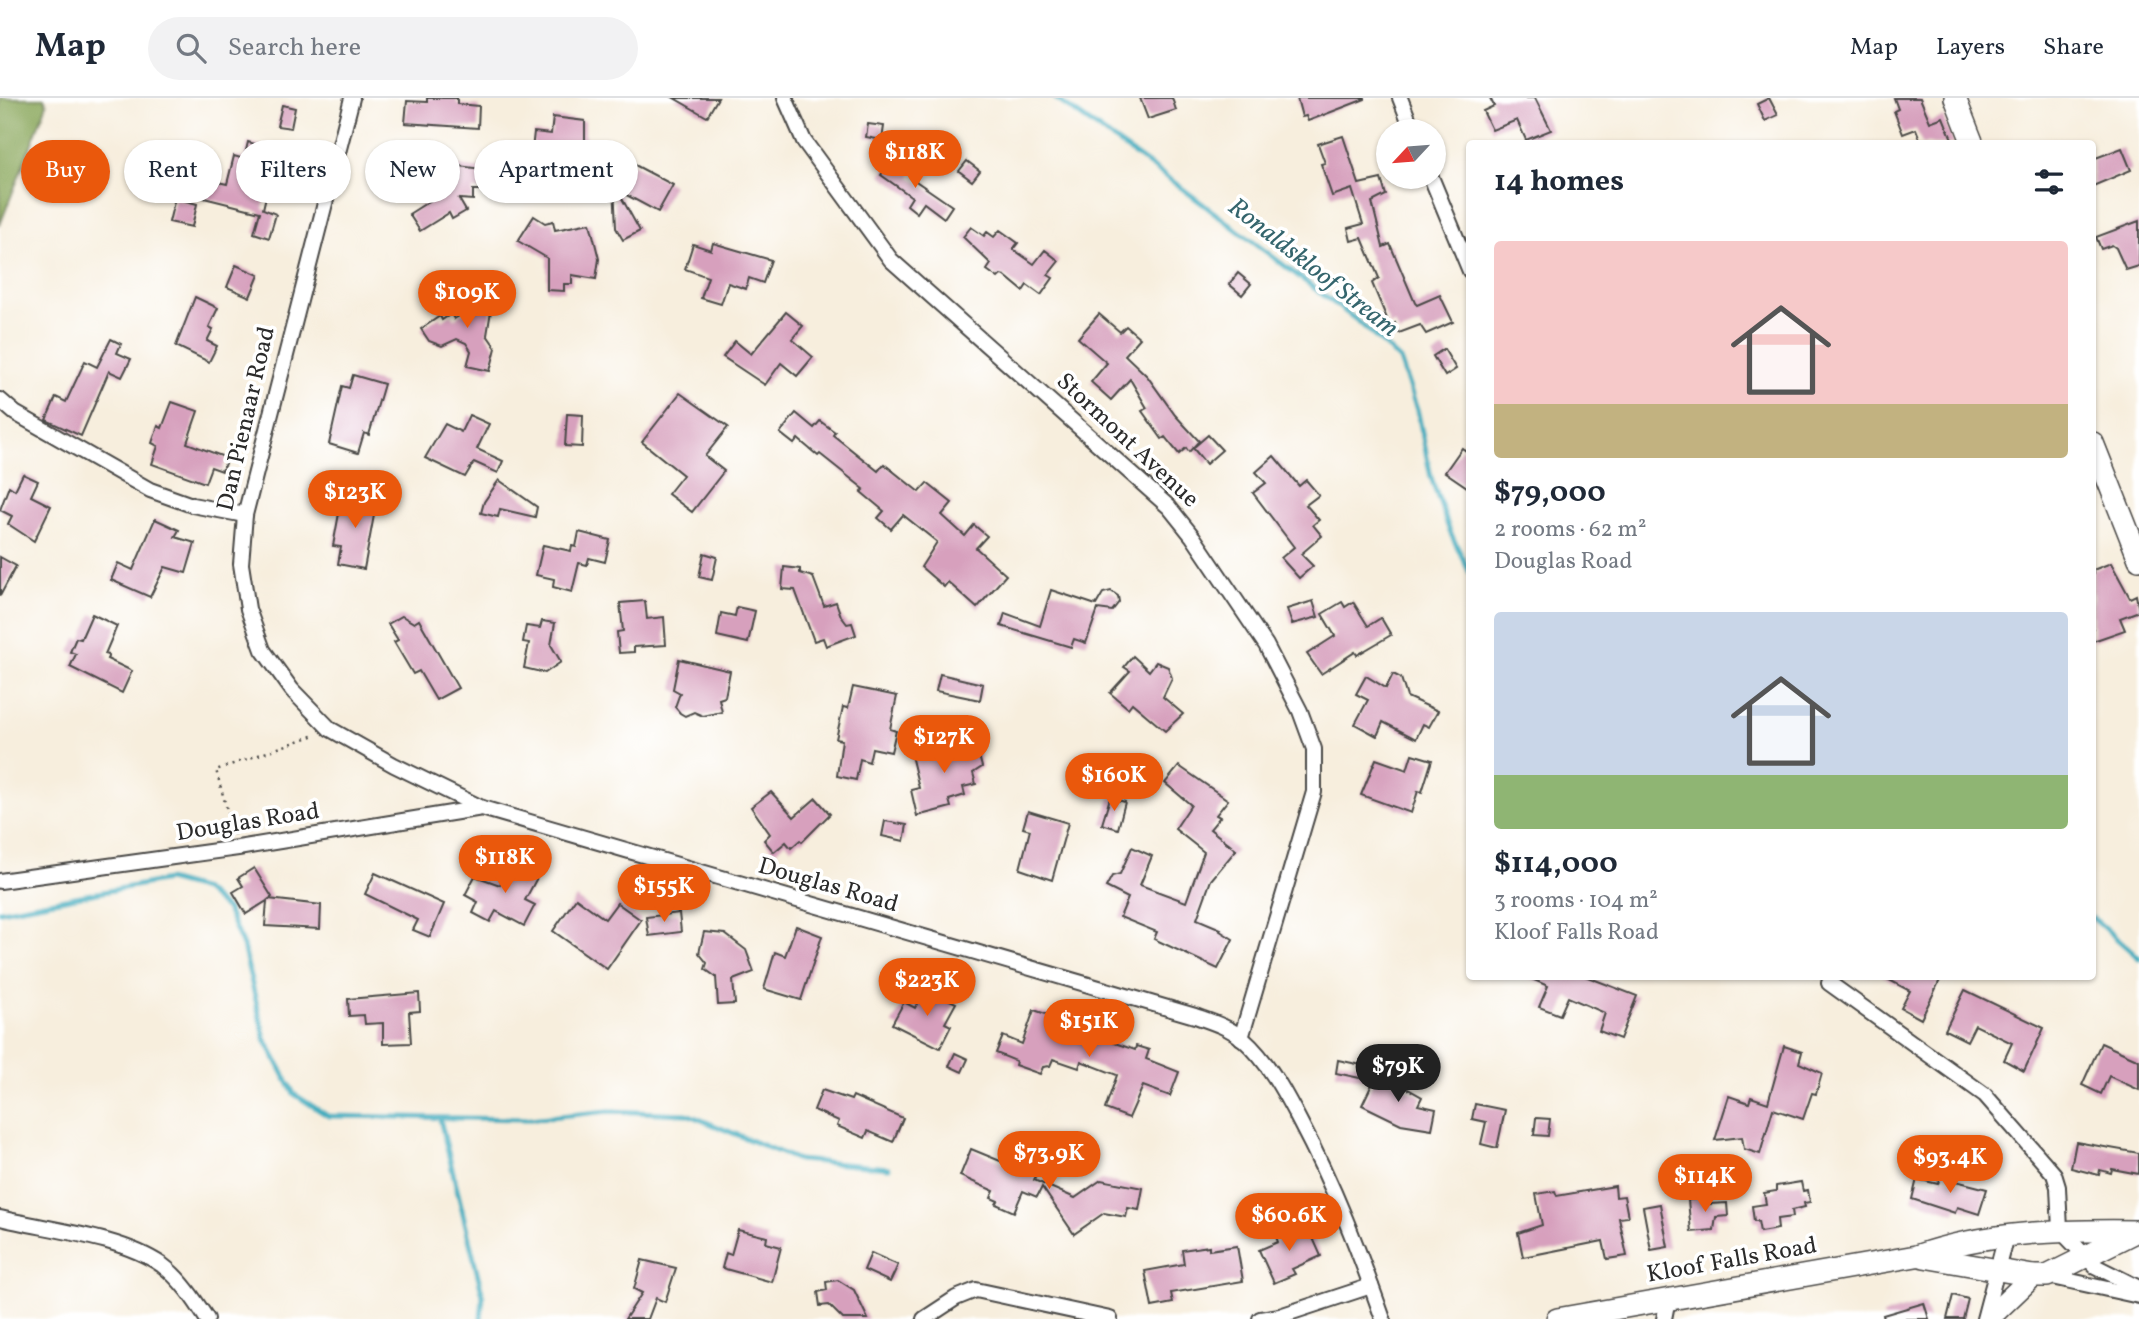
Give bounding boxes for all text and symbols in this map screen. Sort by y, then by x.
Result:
search box [148,17,638,80]
text: Map [35,25,106,71]
icon: search [172,29,210,67]
text: Search here [228,30,361,66]
text: Map [1850,31,1898,65]
text: Layers [1936,31,2005,65]
text: Share [2043,31,2104,65]
north arrow [1376,119,1446,189]
map controls [1376,119,1446,189]
pin: $118K [866,130,964,190]
text: $118K [885,137,945,169]
chip: Buy [21,140,110,203]
chip: Rent [124,140,222,203]
chip: Filters [236,140,351,203]
chip: New [365,140,460,203]
chip: Apartment [474,140,638,203]
text: 14 homes [1494,161,1624,203]
icon: filters [2030,163,2068,201]
water label: Ronaldskloof Stream [1220,190,1406,346]
pin: $109K [418,271,516,330]
text: $109K [434,277,500,309]
icon: home [1718,287,1844,413]
street label: Dan Pienaar Road [209,323,285,515]
street label: Stormont Avenue [1048,366,1206,516]
pin: $123K [306,470,404,530]
text: $79,000 [1494,472,1606,514]
text: $123K [324,477,386,509]
text: 2 rooms · 62 m² [1494,514,1646,546]
text: Douglas Road [1494,546,1632,578]
icon: home [1718,658,1844,784]
pin: $127K [895,716,993,775]
text: $127K [913,722,975,754]
pin: $160K [1065,754,1163,813]
text: $160K [1081,760,1147,792]
street label: Douglas Road [174,795,322,851]
pin: $118K [456,836,554,895]
text: $118K [475,842,535,874]
text: $114,000 [1494,843,1618,885]
street label: Douglas Road [754,850,902,922]
pin: $155K [615,864,713,924]
text: $155K [634,871,694,903]
text: 3 rooms · 104 m² [1494,885,1658,917]
text: Kloof Falls Road [1494,917,1659,949]
pin: $223K [878,958,976,1018]
text: $223K [895,965,959,997]
pin: $151K [1040,1000,1138,1059]
text: $151K [1059,1006,1119,1038]
pin: $79K [1357,1044,1439,1104]
text: $79K [1372,1051,1424,1083]
pin: $73.9K [992,1132,1106,1191]
pin: $93.4K [1893,1136,2007,1195]
text: $73.9K [1013,1138,1085,1170]
text: $93.4K [1913,1142,1987,1174]
pin: $114K [1656,1154,1754,1214]
text: $114K [1674,1161,1736,1193]
pin: $60.6K [1232,1194,1346,1253]
text: $60.6K [1251,1200,1327,1232]
street label: Kloof Falls Road [1644,1229,1820,1293]

